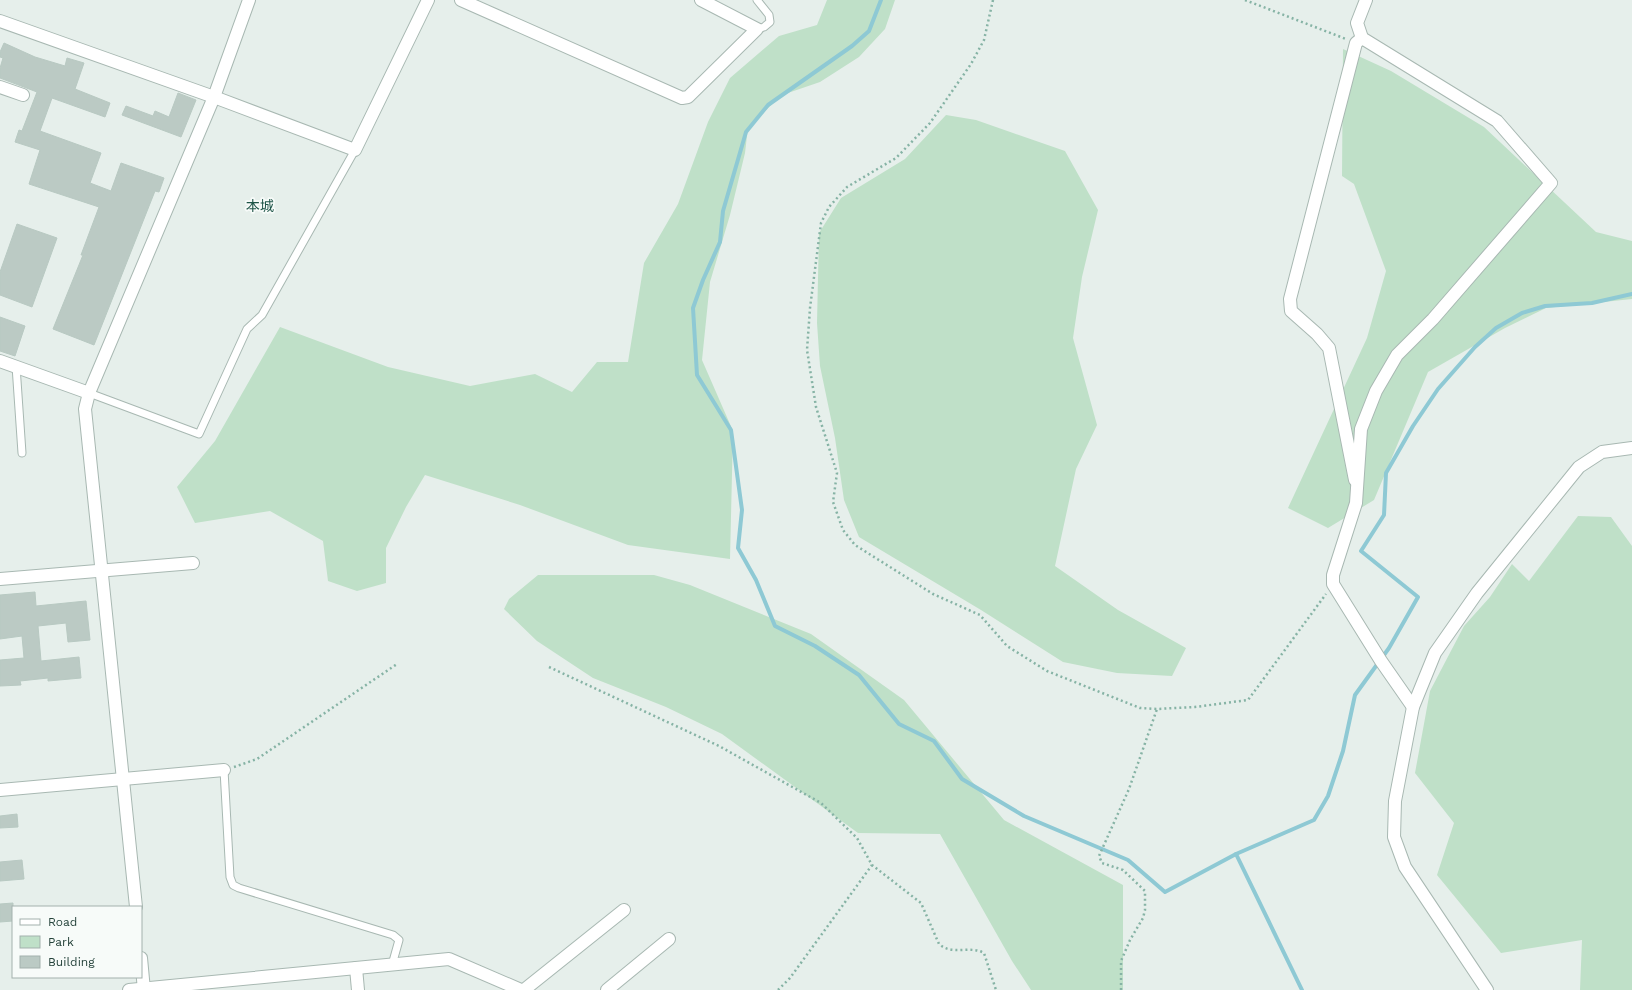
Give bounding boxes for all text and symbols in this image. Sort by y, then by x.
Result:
district label: 本城 [246,198,274,214]
legend [12,906,142,978]
text: Road [48,915,77,929]
text: Park [48,935,74,949]
text: Building [48,955,95,969]

